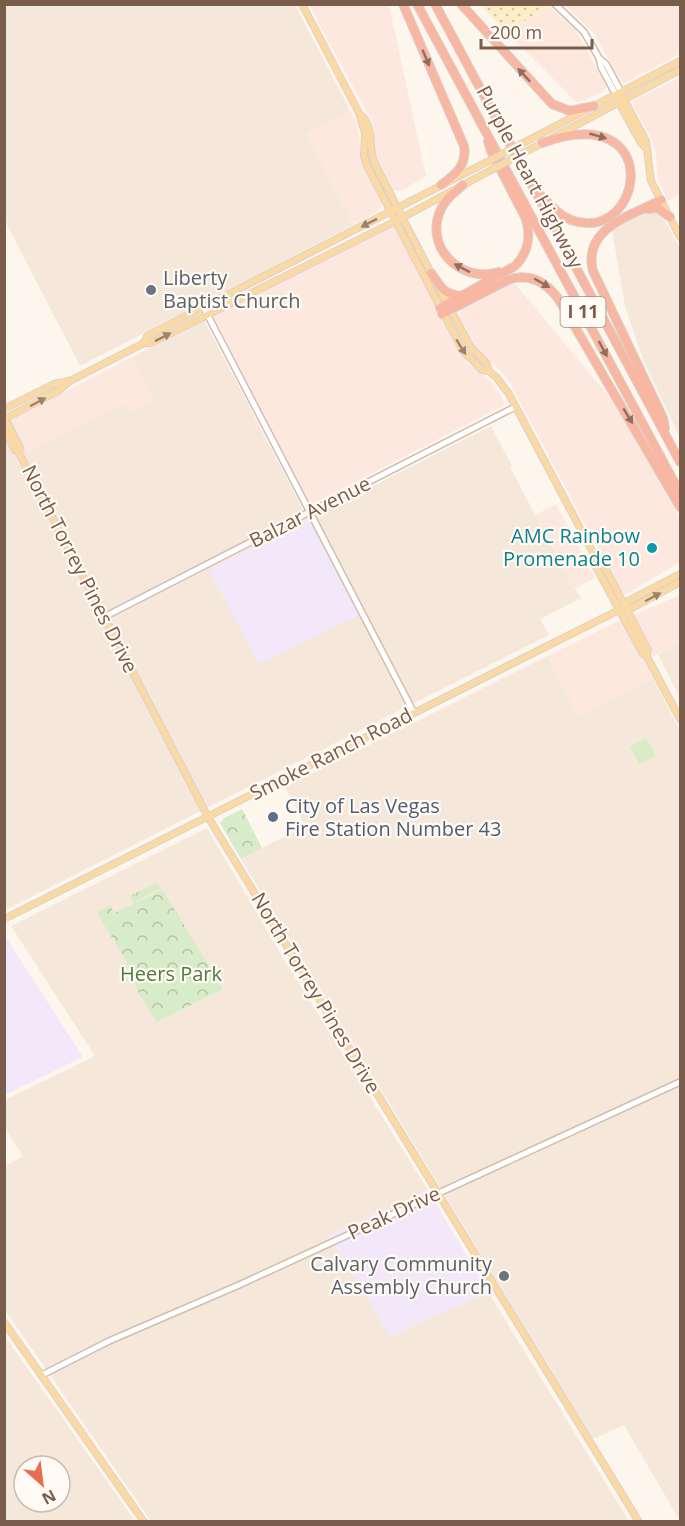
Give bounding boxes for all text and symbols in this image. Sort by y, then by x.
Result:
scale bar [481,12,592,50]
text: 200 m [490,20,542,44]
one-way arrow [421,50,431,68]
one-way arrow [518,68,531,83]
street label: Purple Heart Highway [471,81,591,274]
one-way arrow [589,132,607,141]
one-way arrow [360,217,378,227]
place label: Liberty Baptist Church [163,264,300,314]
one-way arrow [453,264,470,273]
one-way arrow [534,278,550,289]
marker: Liberty Baptist Church [144,283,158,297]
road number: I 11 [560,297,606,327]
one-way arrow [155,332,172,342]
one-way arrow [456,339,467,355]
one-way arrow [598,340,608,357]
one-way arrow [30,397,47,406]
one-way arrow [623,408,633,425]
street label: North Torrey Pines Drive [16,460,145,677]
street label: Balzar Avenue [245,469,375,554]
place label: AMC Rainbow Promenade 10 [503,522,640,572]
marker: AMC Rainbow Promenade 10 [645,541,659,555]
one-way arrow [645,592,662,601]
street label: Smoke Ranch Road [245,701,417,806]
place label: City of Las Vegas Fire Station Number 43 [285,792,501,842]
marker: City of Las Vegas Fire Station Number 43 [266,810,280,824]
street label: North Torrey Pines Drive [246,887,387,1098]
park label: Heers Park [120,960,222,987]
street label: Peak Drive [343,1179,444,1246]
place label: Calvary Community Assembly Church [310,1250,493,1300]
marker: Calvary Community Assembly Church [497,1269,511,1283]
north arrow [12,1454,72,1514]
text: N [38,1484,60,1510]

